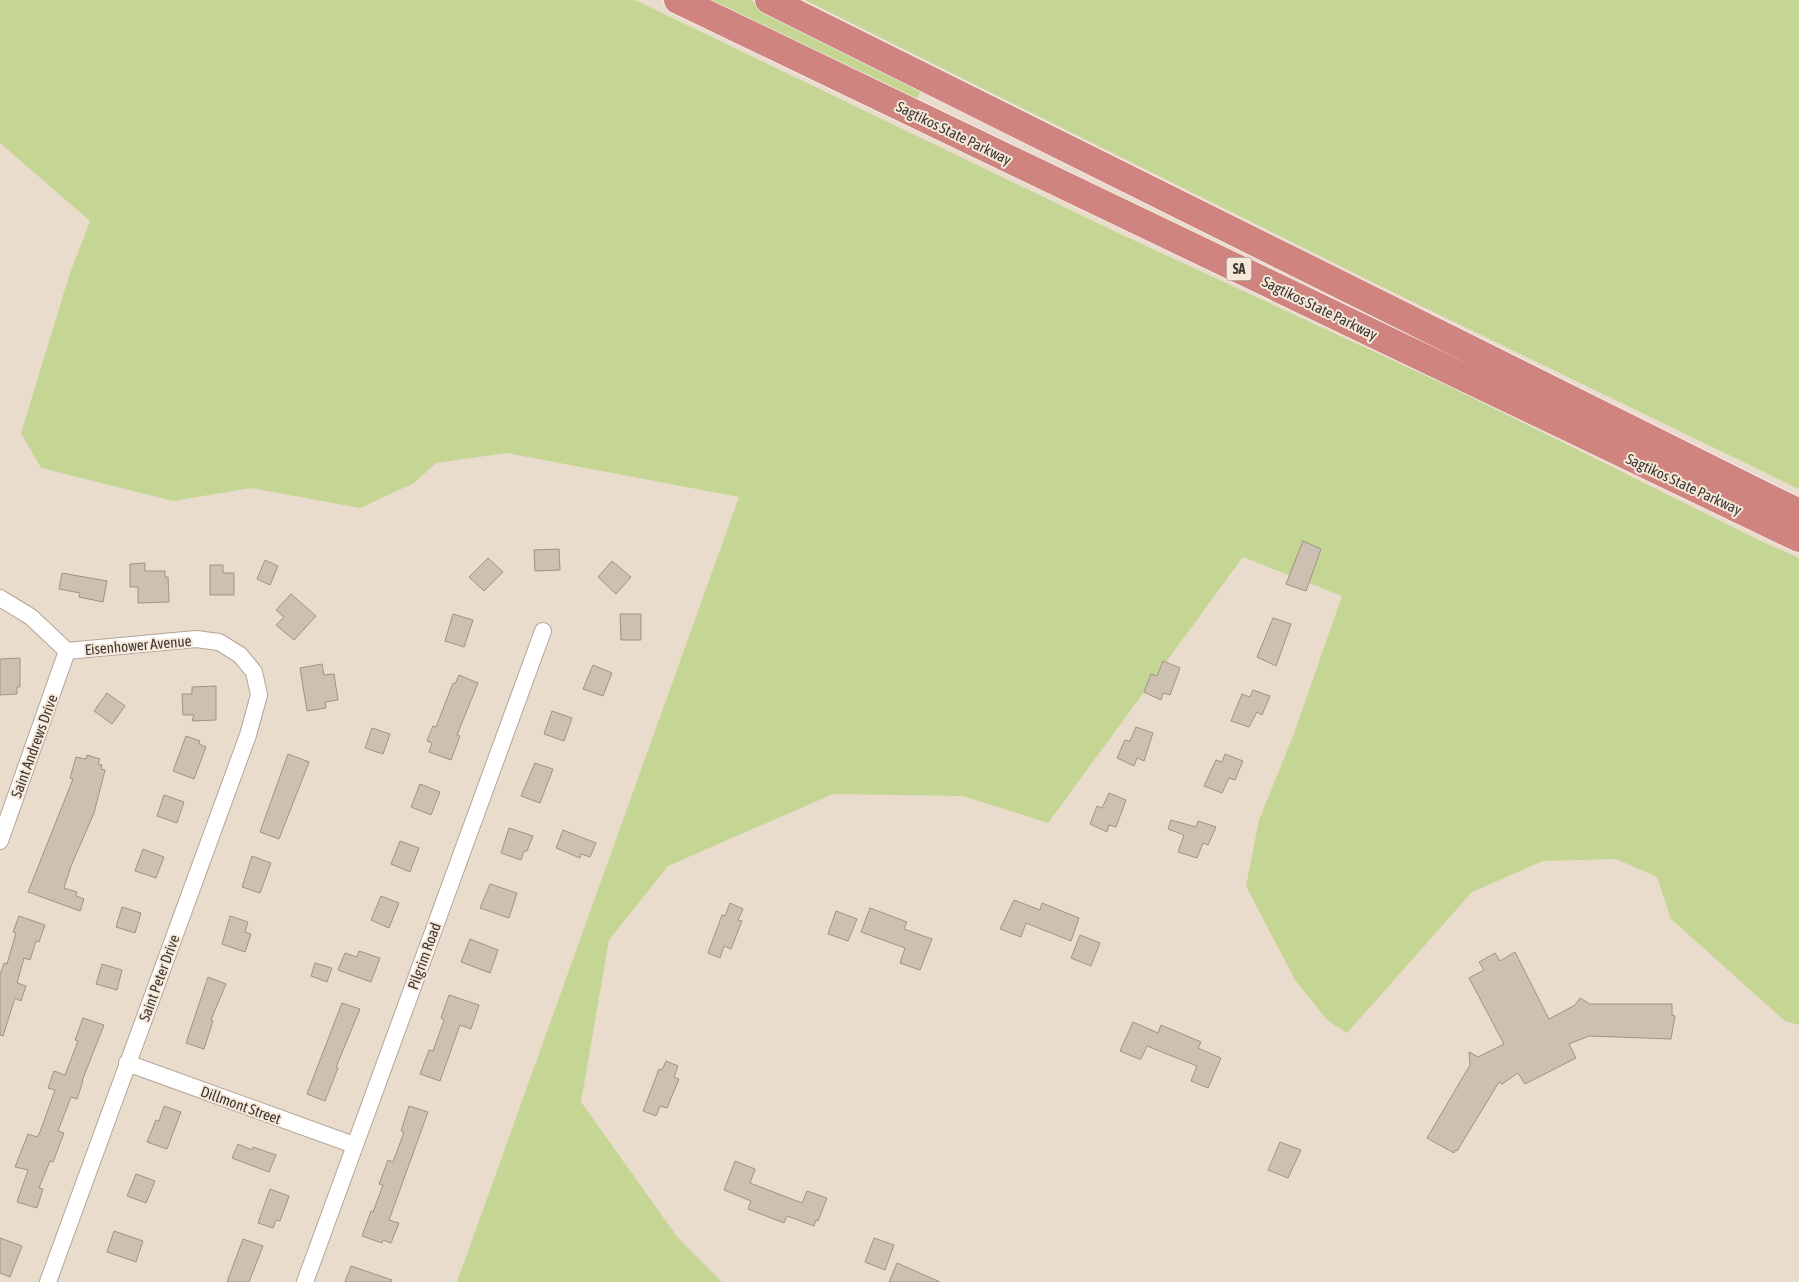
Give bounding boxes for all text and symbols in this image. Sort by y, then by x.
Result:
street label: Sagtikos State Parkway [894,98,1014,168]
road number: SA [1226,258,1252,280]
street label: Sagtikos State Parkway [1260,273,1380,343]
street label: Sagtikos State Parkway [1623,450,1745,518]
street label: Eisenhower Avenue [84,632,192,658]
street label: Saint Andrews Drive [7,692,61,800]
street label: Pilgrim Road [404,920,444,992]
street label: Saint Peter Drive [135,932,183,1024]
street label: Dillmont Street [199,1083,283,1127]

